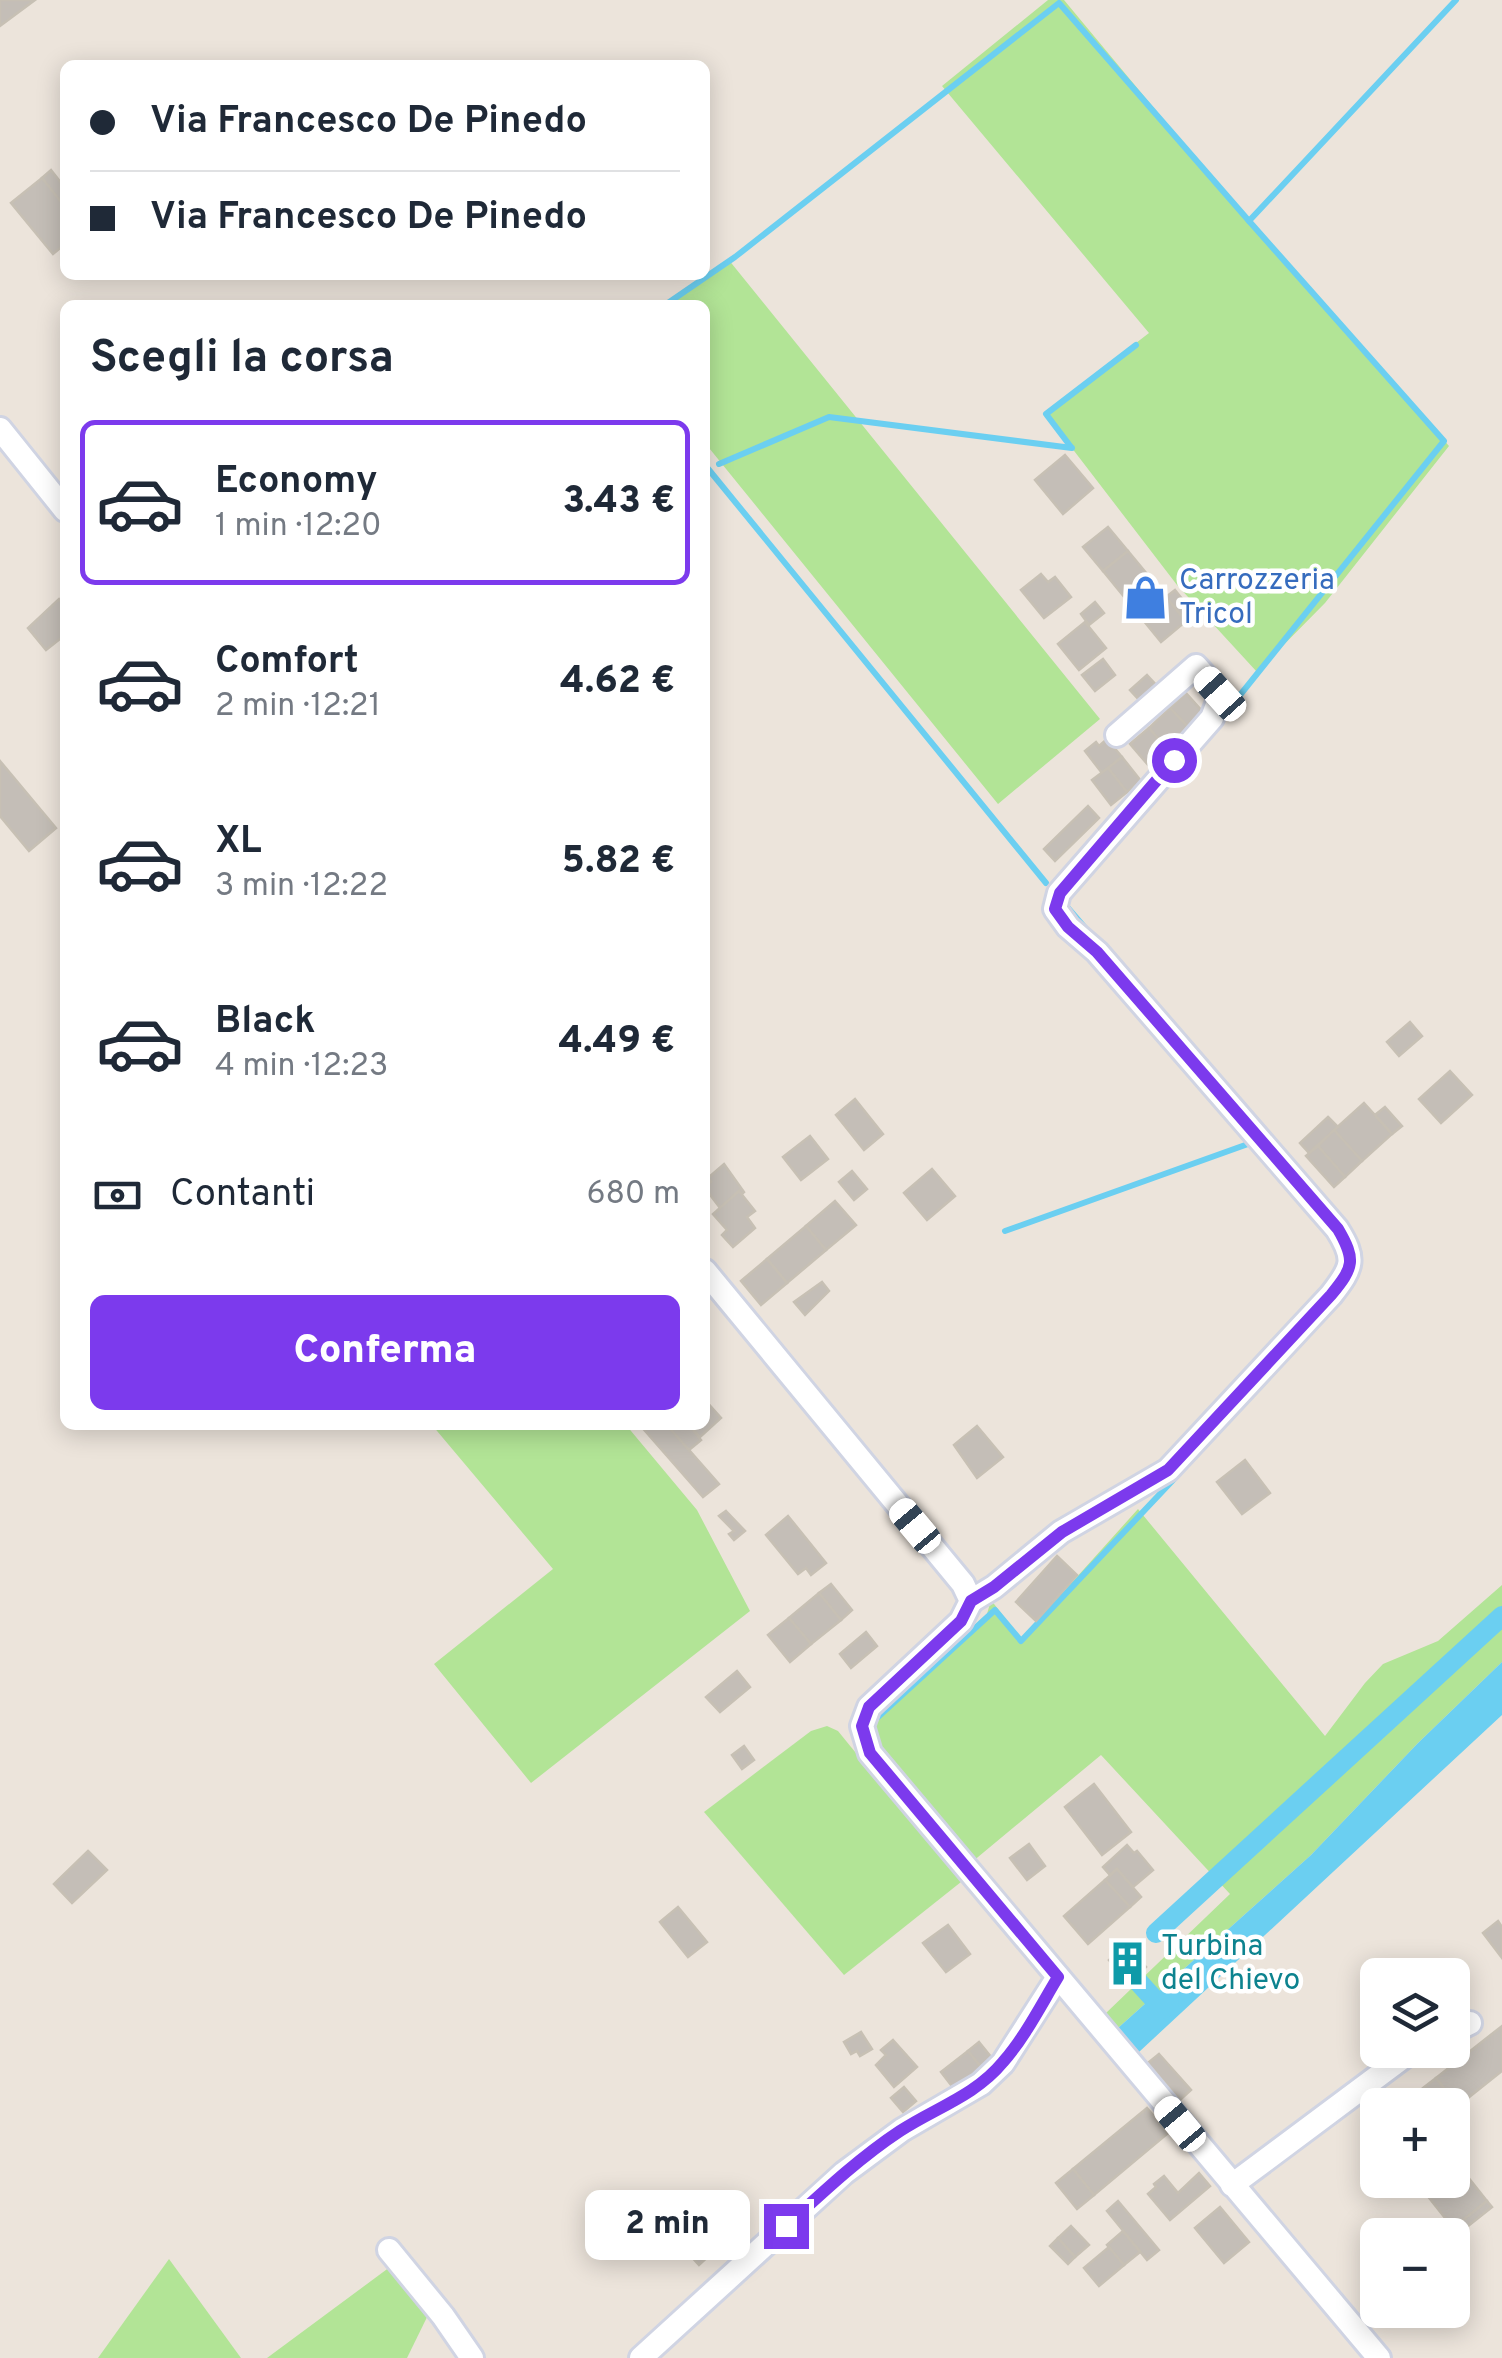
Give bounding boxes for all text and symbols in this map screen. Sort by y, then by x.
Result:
text: Via Francesco De Pinedo [150,98,587,147]
text: Via Francesco De Pinedo [150,194,587,243]
text: Scegli la corsa [90,331,394,388]
icon: car [95,458,185,548]
text: Economy [215,458,377,507]
text: 3.43 € [562,478,675,527]
text: 1 min · 12:20 [215,507,382,547]
place label: Carrozzeria Tricol [1179,563,1335,634]
shop icon: Carrozzeria Tricol [1122,574,1170,622]
icon: car [95,638,185,728]
text: Comfort [215,638,359,687]
text: 4.62 € [560,658,675,707]
car [1189,662,1251,726]
text: 2 min · 12:21 [215,687,381,727]
route start [1152,738,1197,783]
icon: car [95,818,185,908]
text: XL [215,818,262,867]
text: 5.82 € [562,838,675,887]
text: 3 min · 12:22 [215,867,388,907]
icon: car [95,998,185,1088]
text: Black [215,998,315,1047]
text: 4.49 € [558,1018,675,1067]
text: 4 min · 12:23 [215,1047,388,1087]
icon: cash [90,1168,145,1223]
text: Contanti [170,1171,315,1220]
text: 680 m [586,1175,680,1215]
button: Conferma [90,1295,680,1410]
car [884,1493,946,1559]
place label: Turbina del Chievo [1161,1929,1300,2000]
building icon: Turbina del Chievo [1104,1940,1152,1988]
map controls [1360,1958,1470,2328]
button: layers [1360,1958,1470,2068]
button: + [1360,2088,1470,2198]
car [1149,2091,1211,2157]
callout: 2 min [586,2191,751,2261]
route end [764,2204,809,2249]
text: 2 min [625,2205,710,2245]
button: − [1360,2218,1470,2328]

